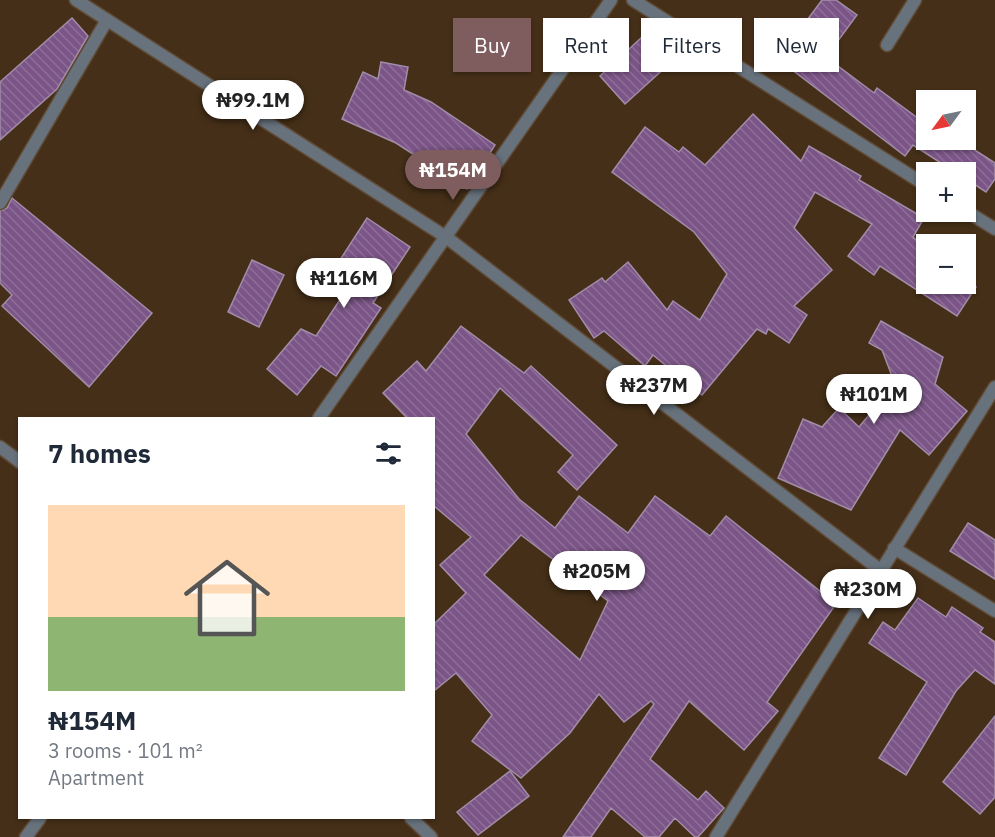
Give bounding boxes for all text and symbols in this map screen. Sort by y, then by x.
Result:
chip: Buy [453,18,531,72]
chip: Rent [543,18,629,72]
chip: Filters [641,18,742,72]
chip: New [754,18,839,72]
pin: ₦99.1M [204,80,302,131]
text: ₦99.1M [216,86,290,113]
north arrow [916,90,976,150]
map controls [916,90,976,294]
pin: ₦154M [411,150,495,201]
text: ₦154M [419,156,487,183]
button: + [916,162,976,222]
button: − [916,234,976,294]
pin: ₦116M [302,258,386,309]
text: ₦116M [310,264,378,291]
pin: ₦237M [612,365,696,416]
text: ₦237M [620,371,688,398]
pin: ₦101M [832,374,916,425]
text: ₦101M [840,380,908,407]
text: 7 homes [48,436,151,470]
icon: filters [372,437,405,470]
icon: home [173,544,281,652]
pin: ₦205M [555,551,639,602]
text: ₦205M [563,557,631,584]
pin: ₦230M [826,569,910,620]
text: ₦230M [834,575,902,602]
text: ₦154M [48,703,136,737]
text: 3 rooms · 101 m² [48,737,203,764]
text: Apartment [48,764,144,791]

